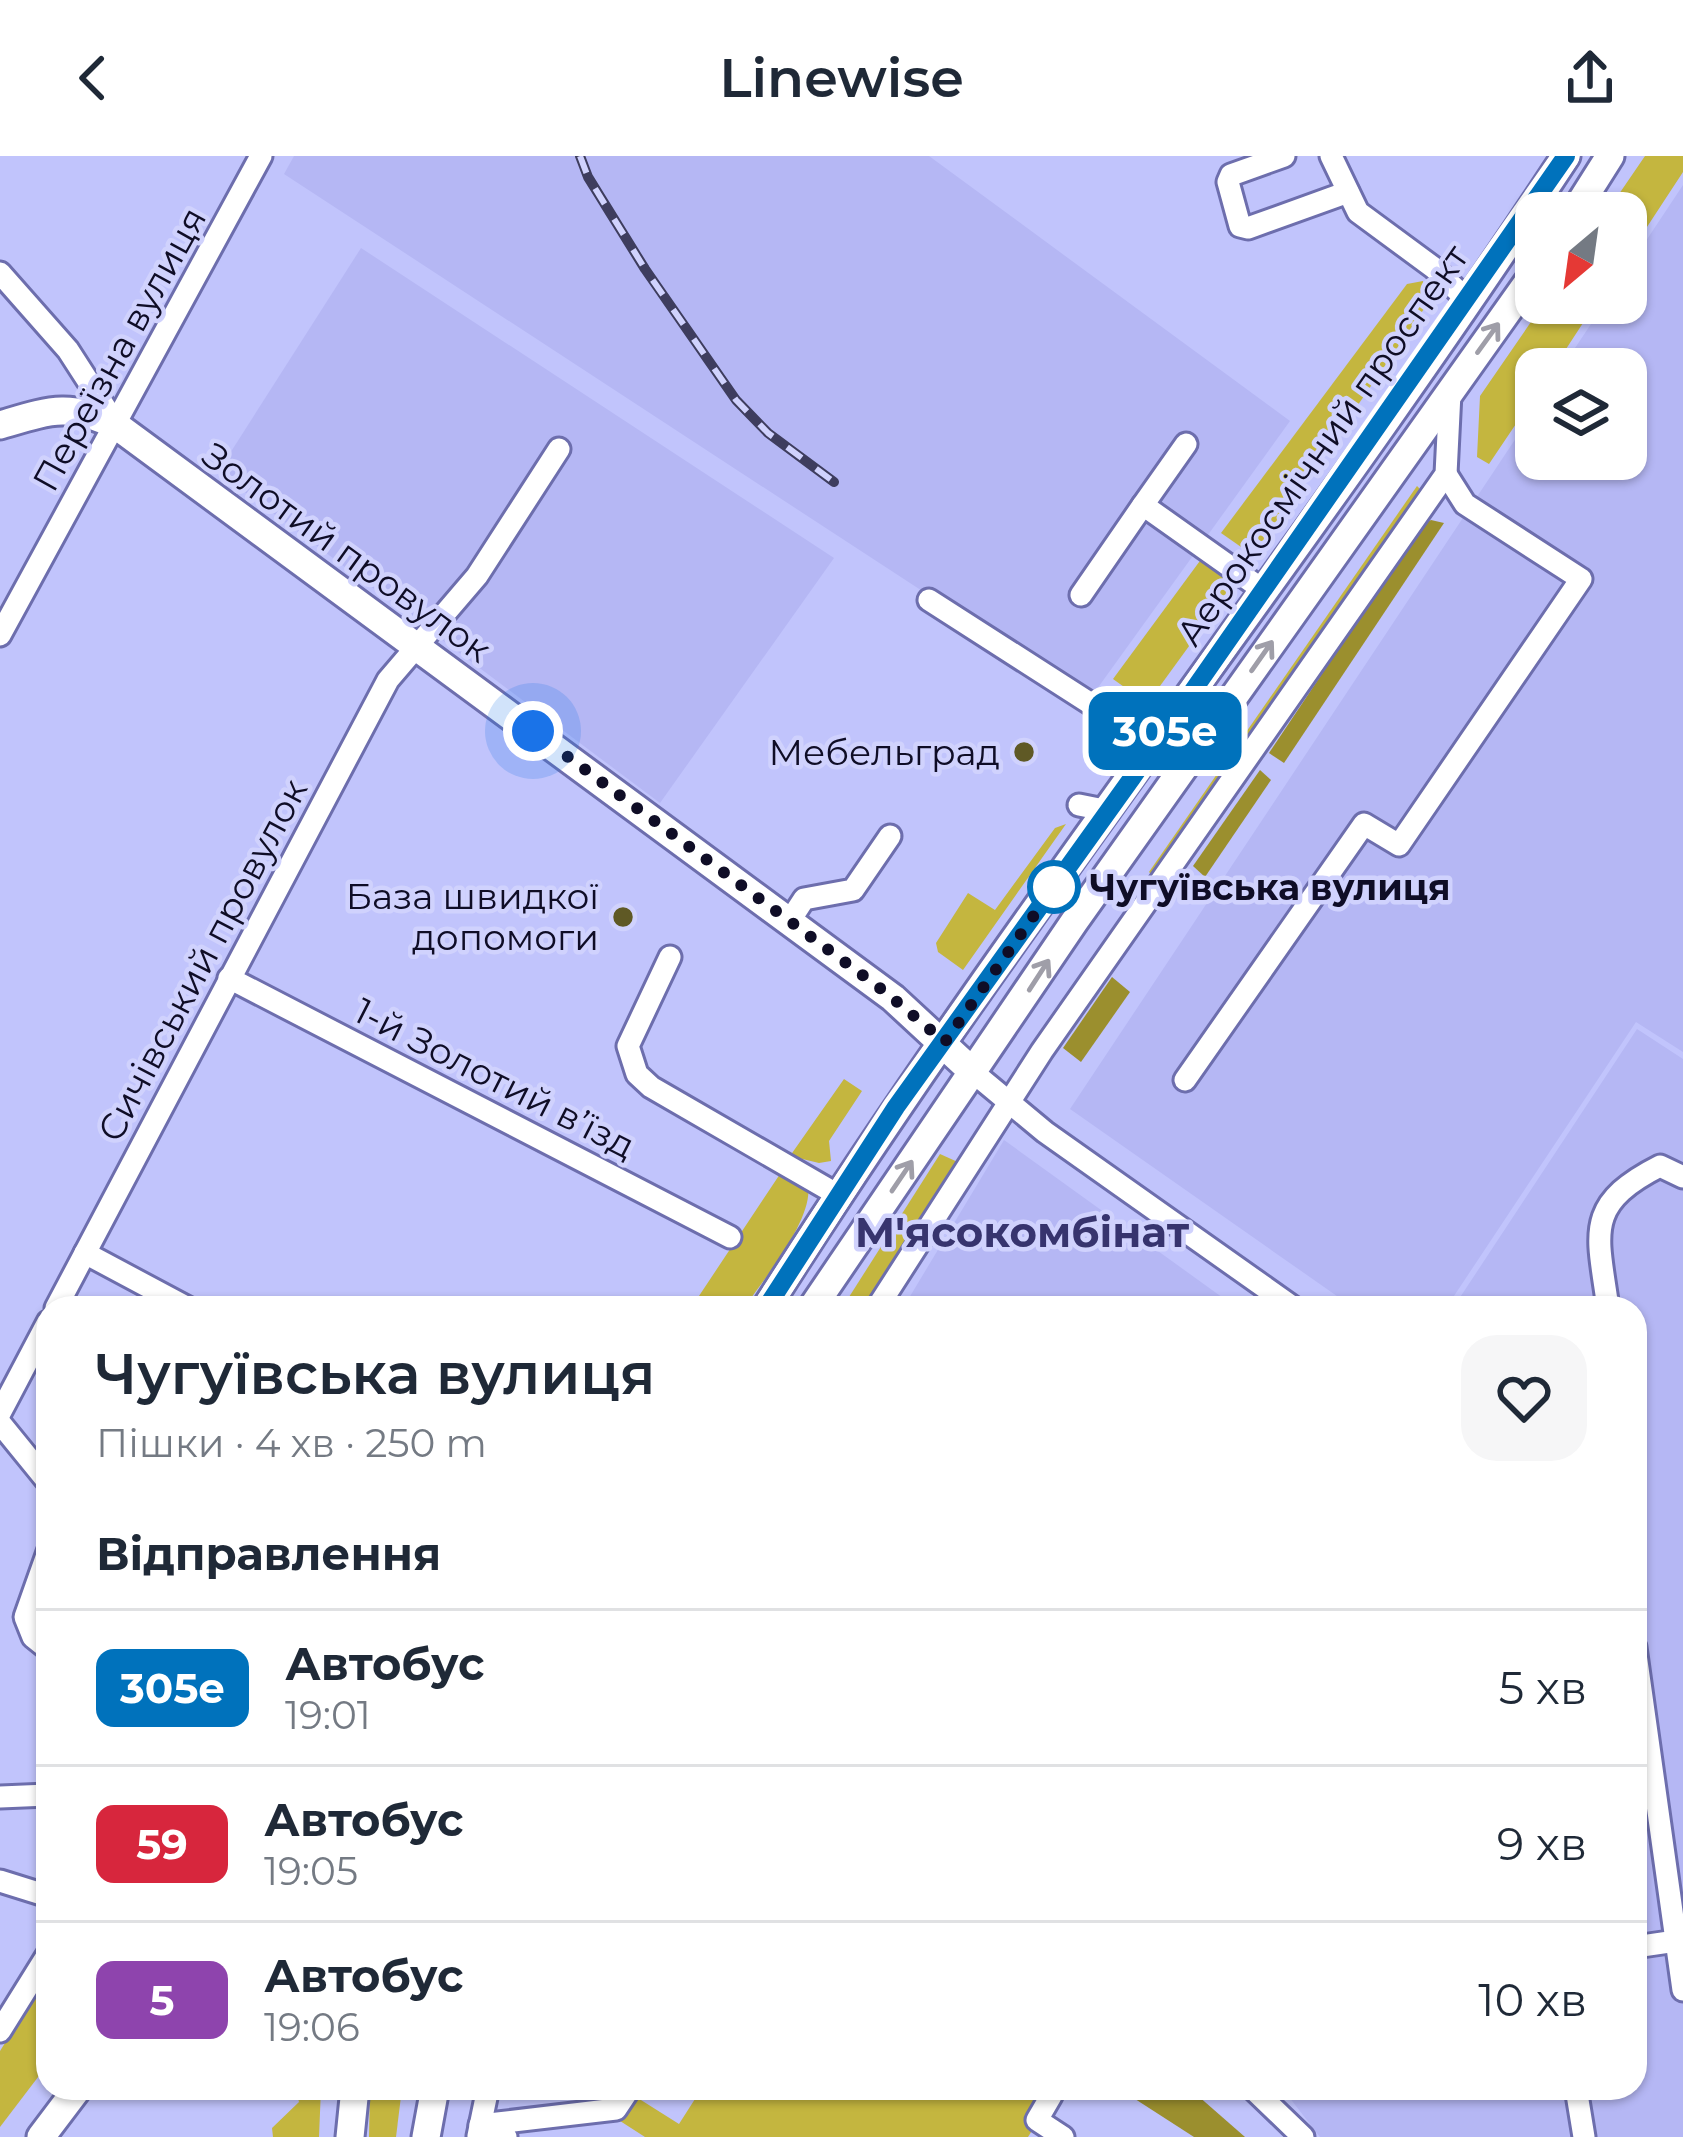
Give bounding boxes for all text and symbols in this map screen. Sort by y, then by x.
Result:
icon: back [60,45,126,111]
text: Linewise [719,45,964,111]
icon: share [1557,45,1623,111]
north arrow [1515,192,1647,324]
map controls [1515,192,1647,480]
street label: Переїзна вулиця [23,199,215,499]
street label: Аерокосмічний проспект [1167,236,1477,654]
one-way arrow [1475,322,1500,355]
button: layers [1515,348,1647,480]
street label: Золотий провулок [194,433,500,671]
one-way arrow [1249,640,1275,673]
line badge: 305e [1081,692,1249,770]
your location [503,701,563,761]
text: 305e [1113,705,1217,757]
place label: Мебельград [768,730,1000,774]
marker: Мебельград [1011,739,1037,765]
street label: Сичівський провулок [88,771,316,1149]
marker: Чугуївська вулиця [1029,862,1079,912]
place label: Чугуївська вулиця [1090,865,1451,909]
place label: База швидкої допомоги [346,874,599,959]
marker: База швидкої допомоги [610,904,636,930]
one-way arrow [1027,959,1051,993]
street label: 1-й Золотий в’їзд [347,988,643,1168]
one-way arrow [889,1160,914,1194]
district label: М'ясокомбінат [855,1206,1190,1258]
button: heart [1461,1335,1587,1461]
text: Чугуївська вулиця [96,1339,655,1408]
text: Пішки · 4 хв · 250 m [96,1419,487,1467]
text: Відправлення [96,1526,441,1581]
text: Автобус [285,1636,485,1691]
text: 5 хв [1499,1660,1587,1715]
text: 305e [120,1662,225,1714]
text: 19:01 [285,1691,371,1739]
text: Автобус [264,1792,464,1847]
text: 9 хв [1497,1816,1587,1871]
text: 59 [136,1818,188,1870]
text: 19:05 [264,1847,358,1895]
text: Автобус [264,1948,464,2003]
text: 10 хв [1478,1972,1587,2027]
text: 5 [150,1974,175,2026]
text: 19:06 [264,2003,360,2051]

